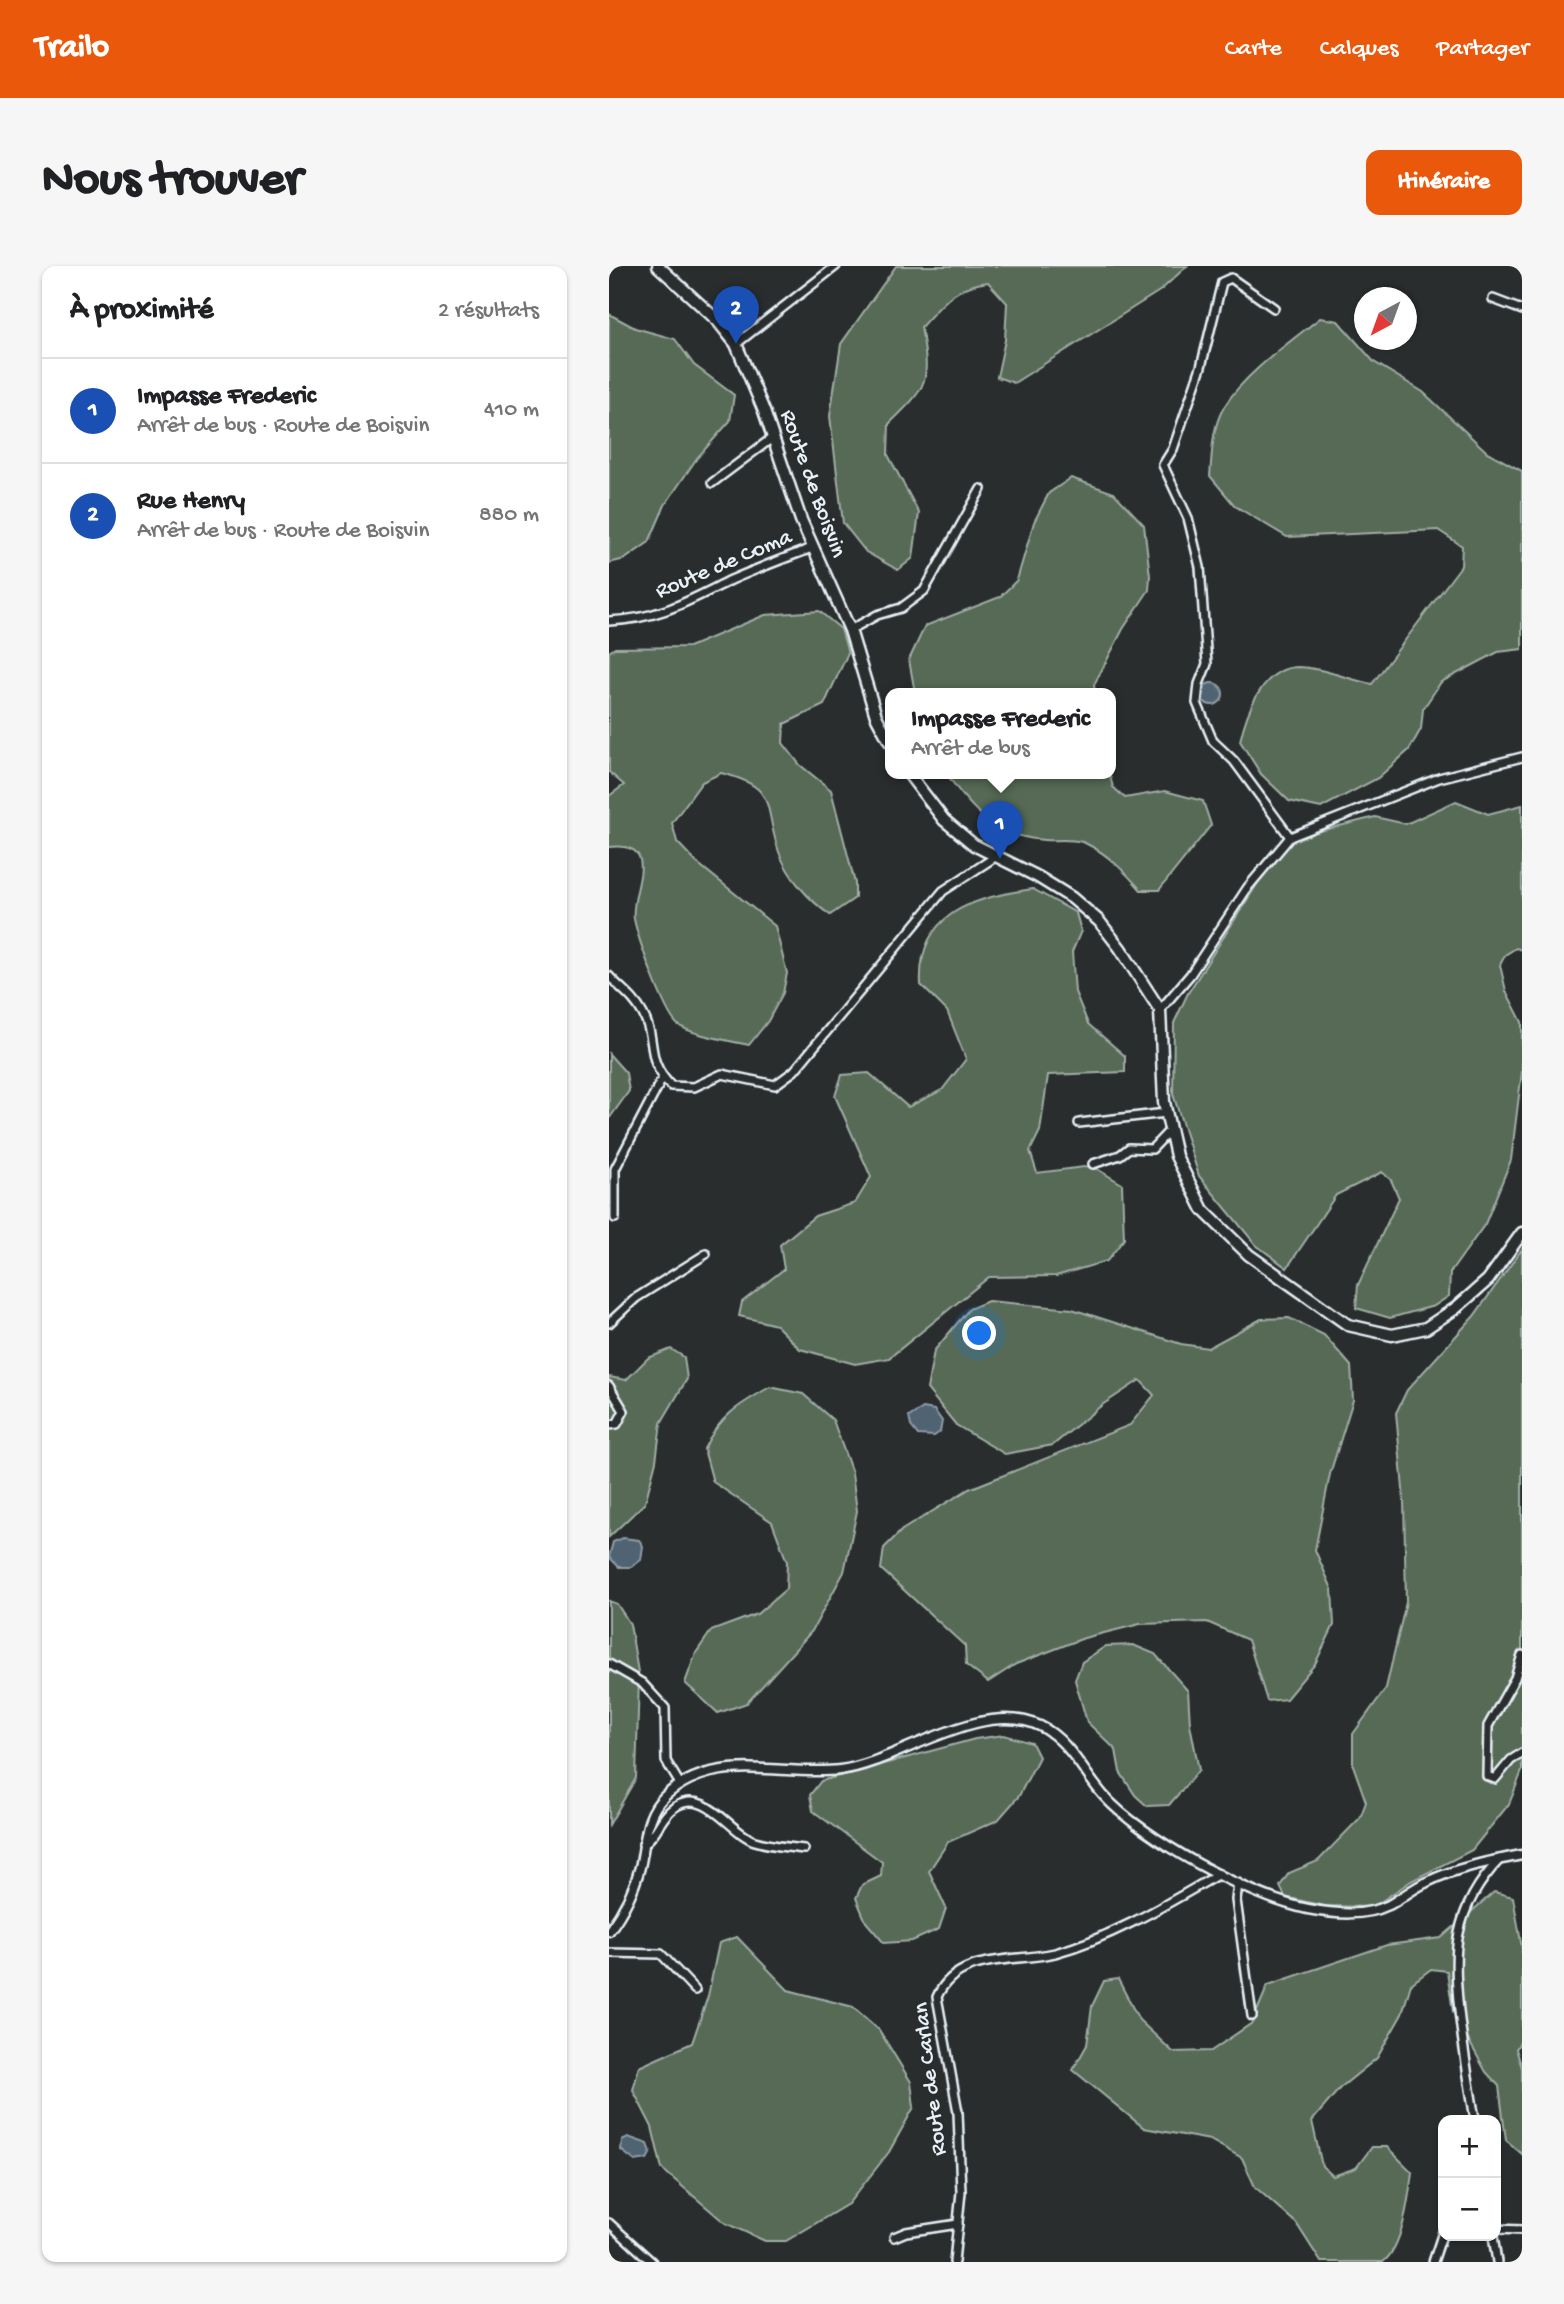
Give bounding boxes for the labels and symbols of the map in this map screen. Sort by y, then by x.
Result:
pin: 2 [713,286,759,344]
north arrow [1354,287,1417,350]
street label: Route de Boisvin [773,406,851,562]
street label: Route de Coma [652,524,797,606]
pin: 1 [977,801,1023,859]
your location [962,1316,996,1350]
street label: Route de Carlan [908,2001,954,2157]

